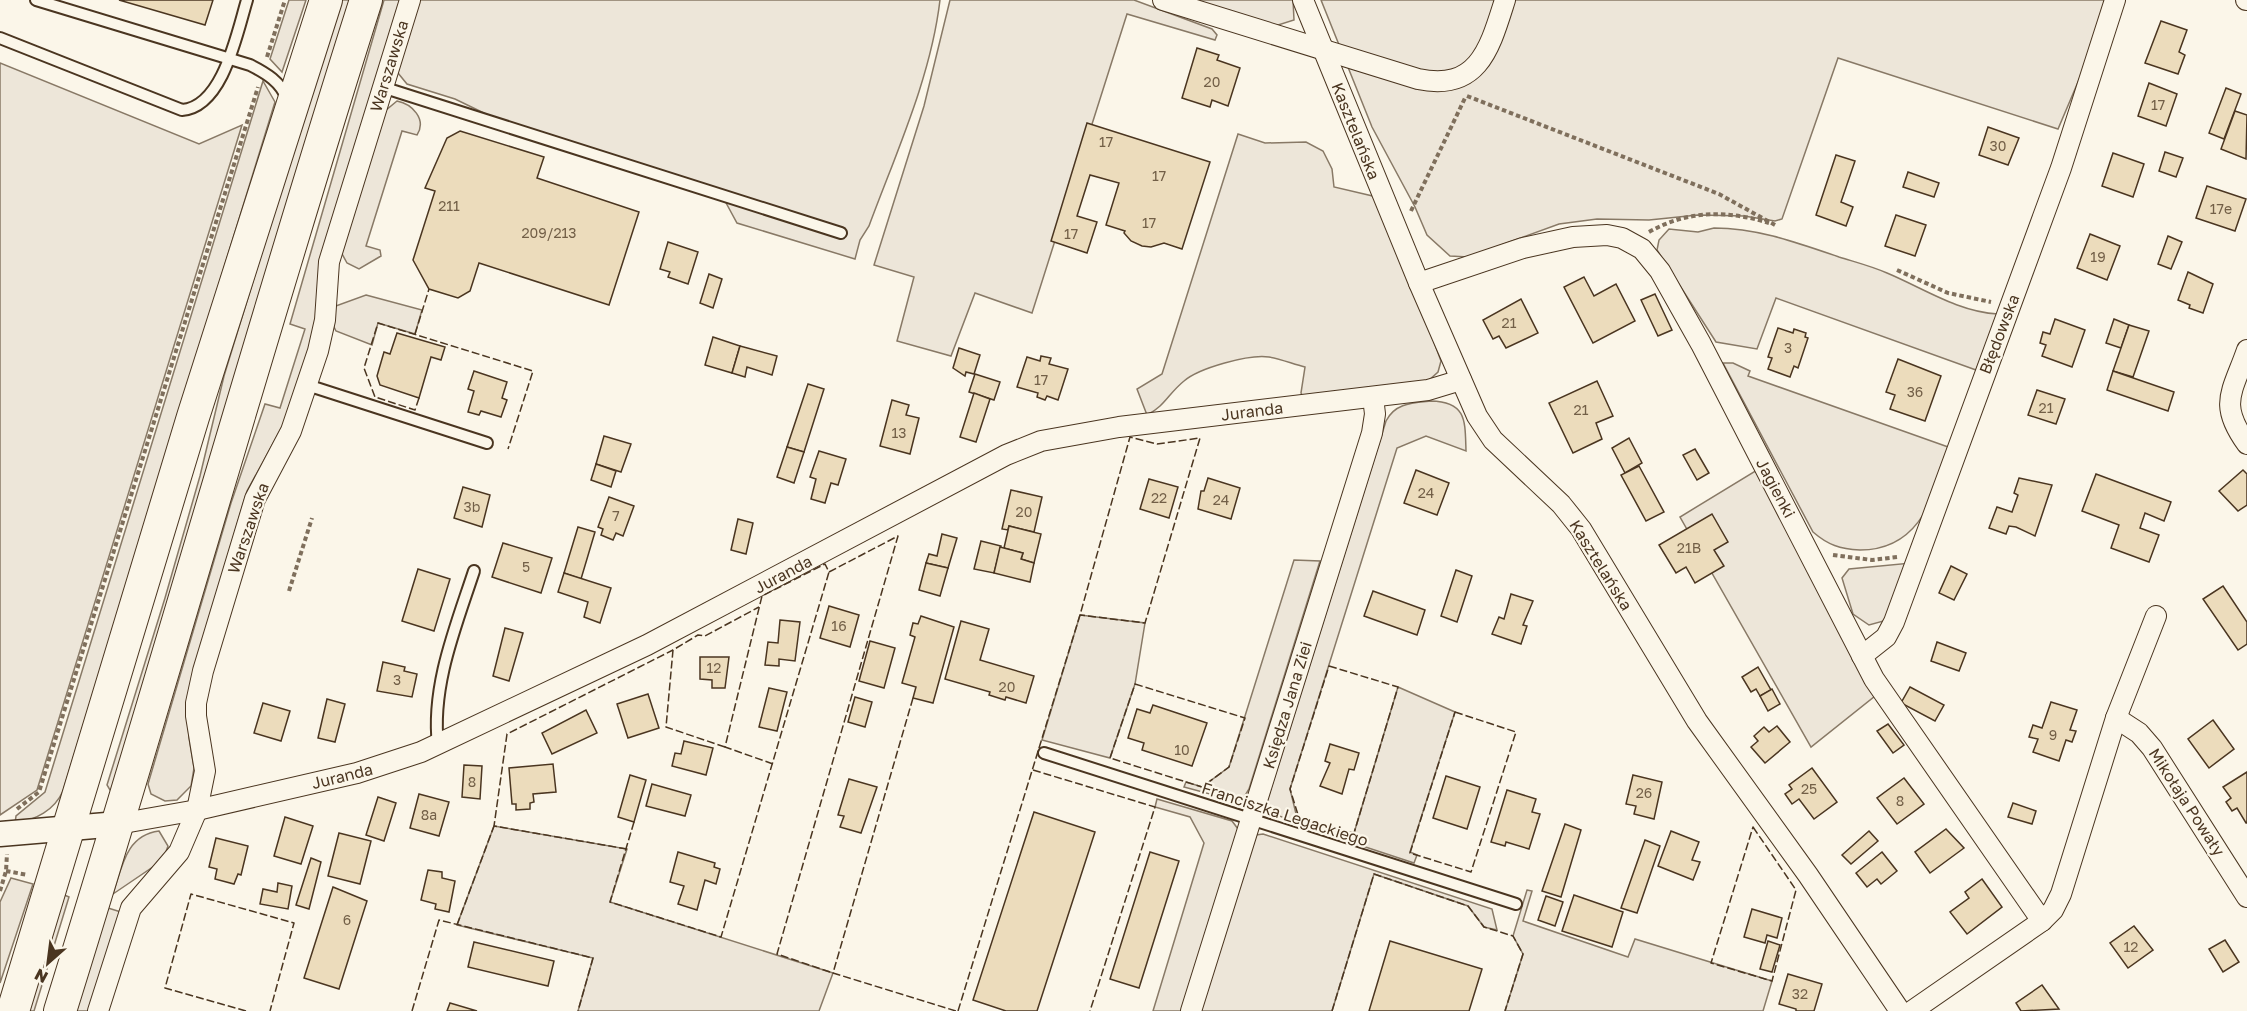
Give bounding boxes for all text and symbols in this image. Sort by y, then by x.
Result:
street label: Warszawska [366,18,412,114]
house number: 20 [1204,73,1220,90]
street label: Kasztelańska [1327,80,1385,182]
house number: 17 [2151,96,2165,113]
house number: 17 [1099,133,1113,150]
house number: 30 [1990,137,2006,154]
house number: 17 [1152,167,1166,184]
house number: 211 [438,197,460,214]
house number: 17e [2210,200,2232,217]
house number: 17 [1142,214,1156,231]
house number: 209/213 [521,224,577,241]
house number: 17 [1064,225,1078,242]
house number: 19 [2090,248,2106,265]
street label: Błędowska [1975,291,2023,377]
house number: 21 [1502,314,1517,331]
house number: 3 [1784,339,1792,356]
house number: 17 [1034,371,1048,388]
house number: 36 [1907,383,1923,400]
street label: Juranda [1220,397,1284,425]
house number: 21 [2039,399,2054,416]
house number: 21 [1574,401,1589,418]
house number: 13 [892,424,906,441]
street label: Jagienki [1752,455,1800,521]
street label: Warszawska [223,480,273,576]
house number: 24 [1418,484,1434,501]
house number: 22 [1151,489,1167,506]
house number: 24 [1213,491,1229,508]
house number: 3b [464,498,480,515]
house number: 20 [1016,503,1032,520]
house number: 7 [612,507,620,524]
street label: Kasztelańska [1565,516,1637,614]
house number: 21B [1677,539,1701,556]
street label: Juranda [751,551,815,597]
house number: 5 [522,558,530,575]
house number: 16 [831,617,847,634]
street label: Księdza Jana Ziei [1258,639,1316,771]
house number: 12 [707,659,721,676]
house number: 3 [393,671,401,688]
house number: 20 [999,678,1015,695]
house number: 9 [2049,726,2057,743]
house number: 10 [1174,741,1190,758]
street label: Mikołaja Powały [2145,744,2229,860]
street label: Juranda [309,759,375,793]
house number: 8 [468,773,476,790]
street label: Franciszka Legackiego [1199,778,1371,850]
house number: 25 [1801,780,1817,797]
house number: 26 [1636,784,1652,801]
house number: 8 [1896,792,1904,809]
house number: 8a [421,806,437,823]
house number: 6 [343,911,351,928]
north arrow [18,933,78,993]
house number: 12 [2124,938,2138,955]
text: N [31,965,51,988]
house number: 32 [1792,985,1808,1002]

